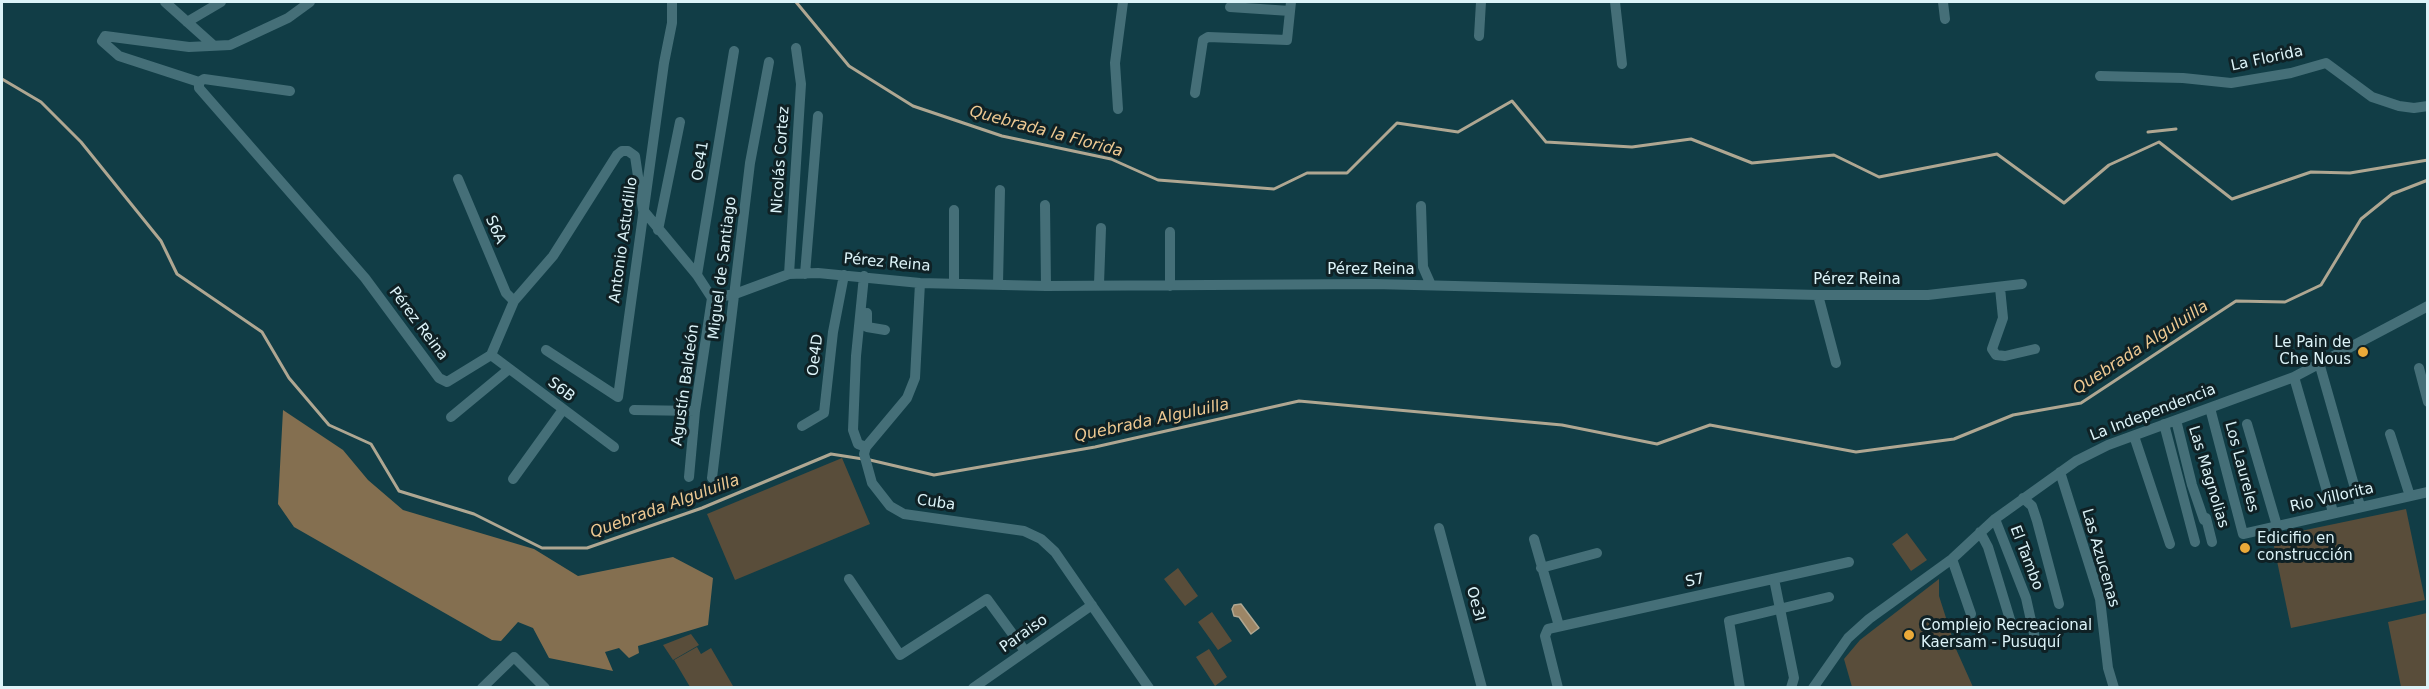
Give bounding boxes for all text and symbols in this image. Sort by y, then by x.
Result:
street label: La Florida [2229,43,2305,75]
water label: Quebrada la Florida [967,102,1125,162]
street label: Nicolás Cortez [768,106,794,214]
street label: Oe41 [689,140,713,182]
street label: Antonio Astudillo [606,176,642,304]
street label: Miguel de Santiago [705,195,741,341]
street label: S6A [481,213,509,247]
street label: Pérez Reina [843,250,931,276]
street label: Pérez Reina [1327,261,1415,279]
street label: Pérez Reina [1813,271,1901,289]
street label: Pérez Reina [385,284,451,364]
water label: Quebrada Alguluilla [2070,297,2212,399]
street label: Agustín Baldeón [669,323,703,447]
street label: Oe4D [804,333,828,377]
place label: Le Pain de Che Nous [2274,334,2351,369]
marker: Le Pain de Che Nous [2356,345,2370,359]
street label: S6B [544,374,578,406]
street label: La Independencia [2088,381,2218,445]
water label: Quebrada Alguluilla [1073,395,1231,447]
street label: Los Laureles [2220,420,2262,514]
street label: Las Magnolias [2184,424,2232,530]
water label: Quebrada Alguluilla [588,471,742,543]
street label: Rio Villorita [2288,480,2376,516]
street label: Cuba [916,491,956,515]
street label: Las Azucenas [2077,507,2123,609]
street label: El Tambo [2005,523,2047,593]
place label: Edicifio en construcción [2257,530,2353,565]
marker: Edicifio en construcción [2238,541,2252,555]
street label: S7 [1684,570,1706,592]
street label: Oe3I [1462,585,1488,623]
street label: Paraiso [997,611,1051,657]
place label: Complejo Recreacional Kaersam - Pusuquí [1921,617,2092,652]
marker: Complejo Recreacional Kaersam - Pusuquí [1902,628,1916,642]

